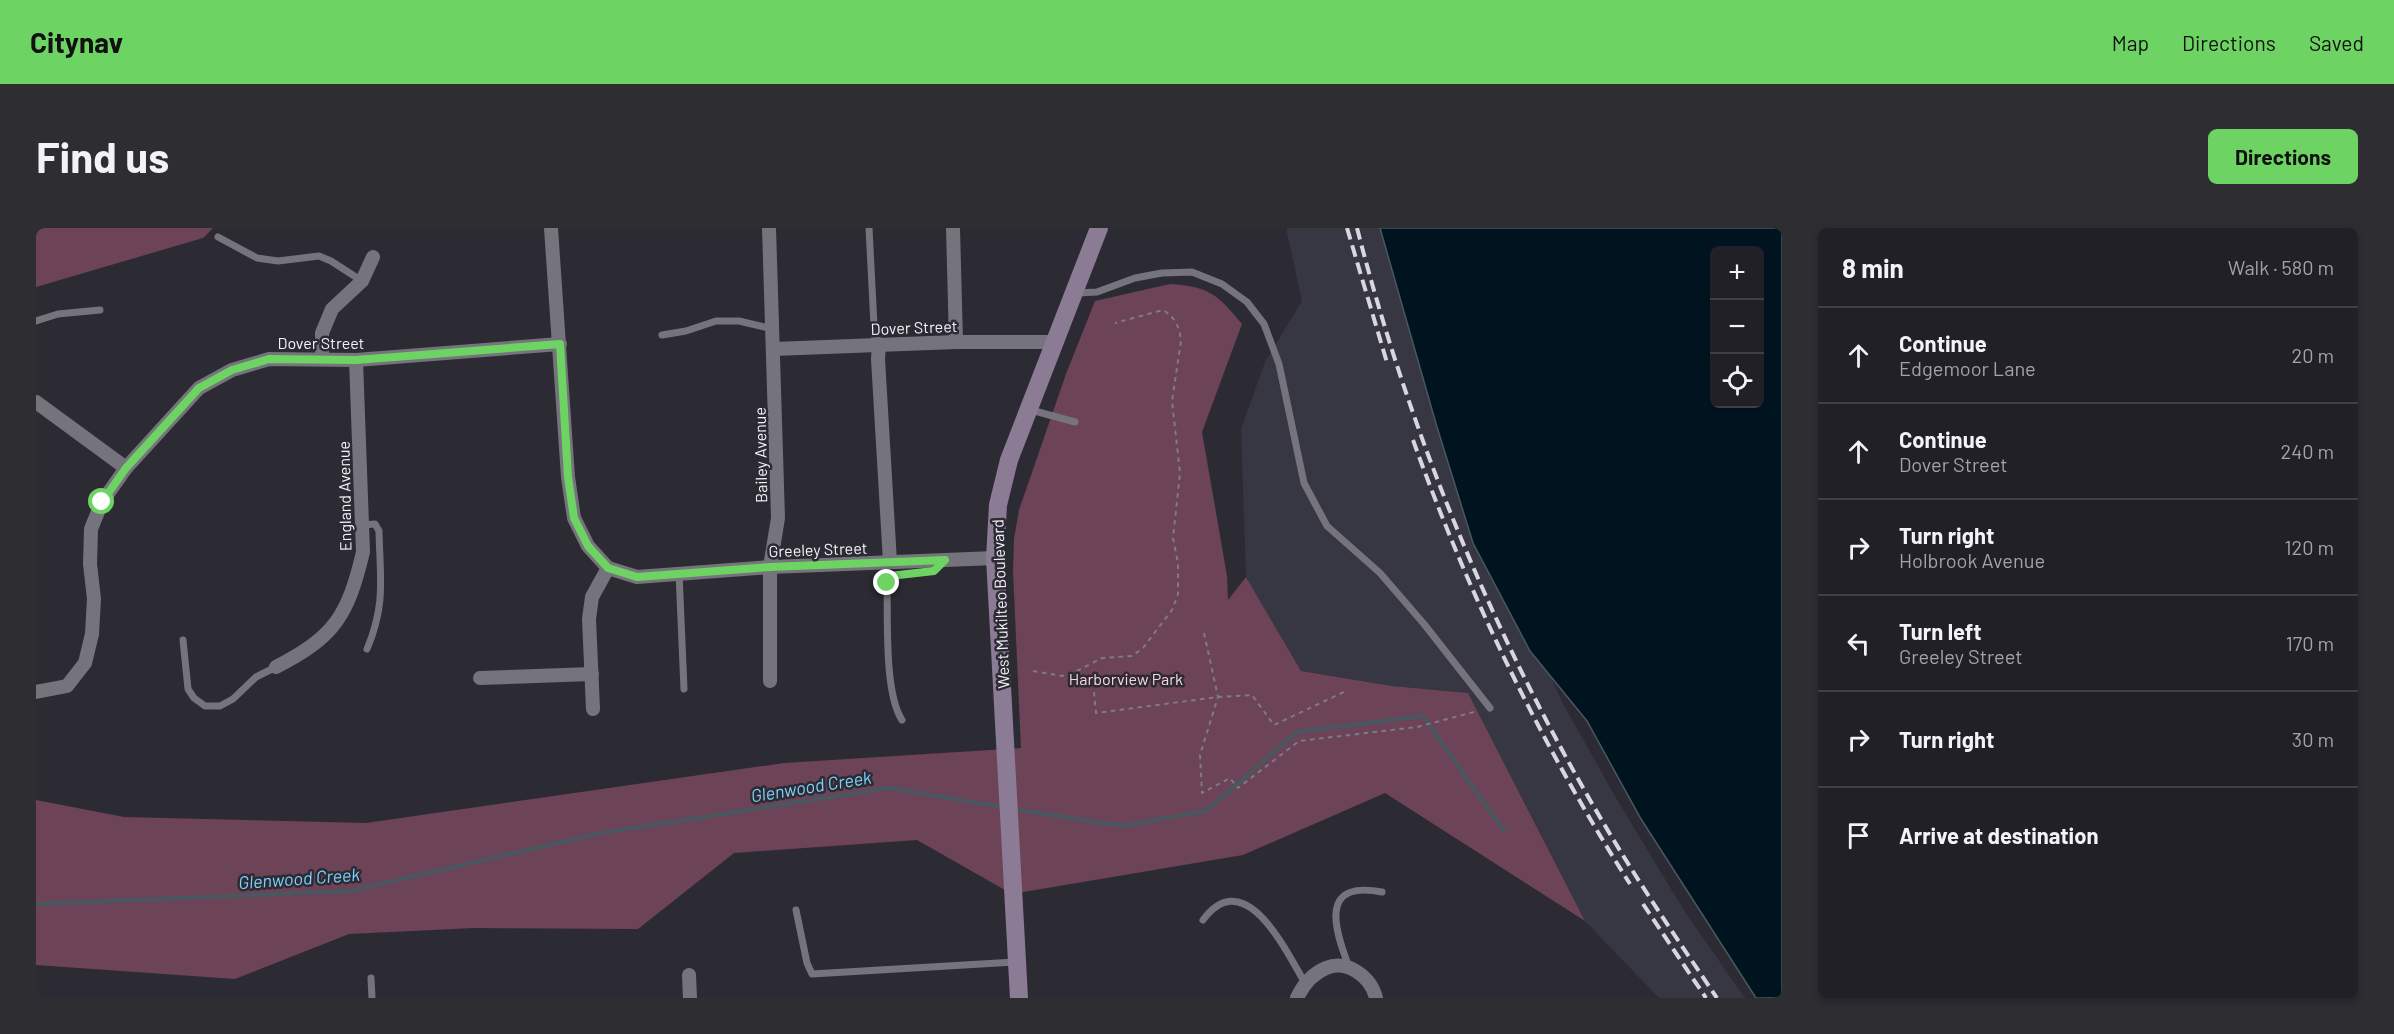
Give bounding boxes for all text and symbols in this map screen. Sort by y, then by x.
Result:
text: Citynav [30,25,123,59]
text: Map [2112,30,2149,55]
text: Directions [2182,30,2276,55]
text: Saved [2309,30,2364,55]
button: Directions [2208,129,2358,184]
text: Find us [36,131,169,181]
map controls [1710,246,1764,408]
button: + [1710,246,1764,300]
text: 8 min [1842,252,1904,283]
text: Walk · 580 m [2228,255,2334,279]
button: − [1710,300,1764,354]
street label: Dover Street [870,316,958,338]
text: Continue [1899,330,1987,356]
street label: Dover Street [278,333,364,352]
icon: ahead [1842,339,1875,372]
text: 20 m [2291,343,2334,367]
button: locate [1710,354,1764,408]
text: Edgemoor Lane [1899,356,2036,380]
street label: Bailey Avenue [750,407,770,503]
text: Continue [1899,426,1987,452]
icon: ahead [1842,435,1875,468]
text: 240 m [2280,439,2334,463]
street label: England Avenue [334,441,354,551]
text: Dover Street [1899,452,2008,476]
route start [88,488,114,514]
street label: West Mukilteo Boulevard [988,519,1012,689]
text: Turn right [1899,522,1994,548]
icon: right [1842,531,1875,564]
text: 120 m [2284,535,2334,559]
street label: Greeley Street [768,538,868,560]
text: Holbrook Avenue [1899,548,2045,572]
route end [873,569,899,595]
text: Turn left [1899,618,1982,644]
icon: left [1842,627,1875,660]
text: 170 m [2286,631,2334,655]
text: Greeley Street [1899,644,2023,668]
park label: Harborview Park [1069,669,1183,688]
icon: right [1842,723,1875,756]
text: Turn right [1899,726,1994,752]
text: 30 m [2292,727,2334,751]
water label: Glenwood Creek [749,766,873,806]
icon: arrive [1842,819,1875,852]
text: Arrive at destination [1899,822,2098,848]
water label: Glenwood Creek [237,863,361,893]

